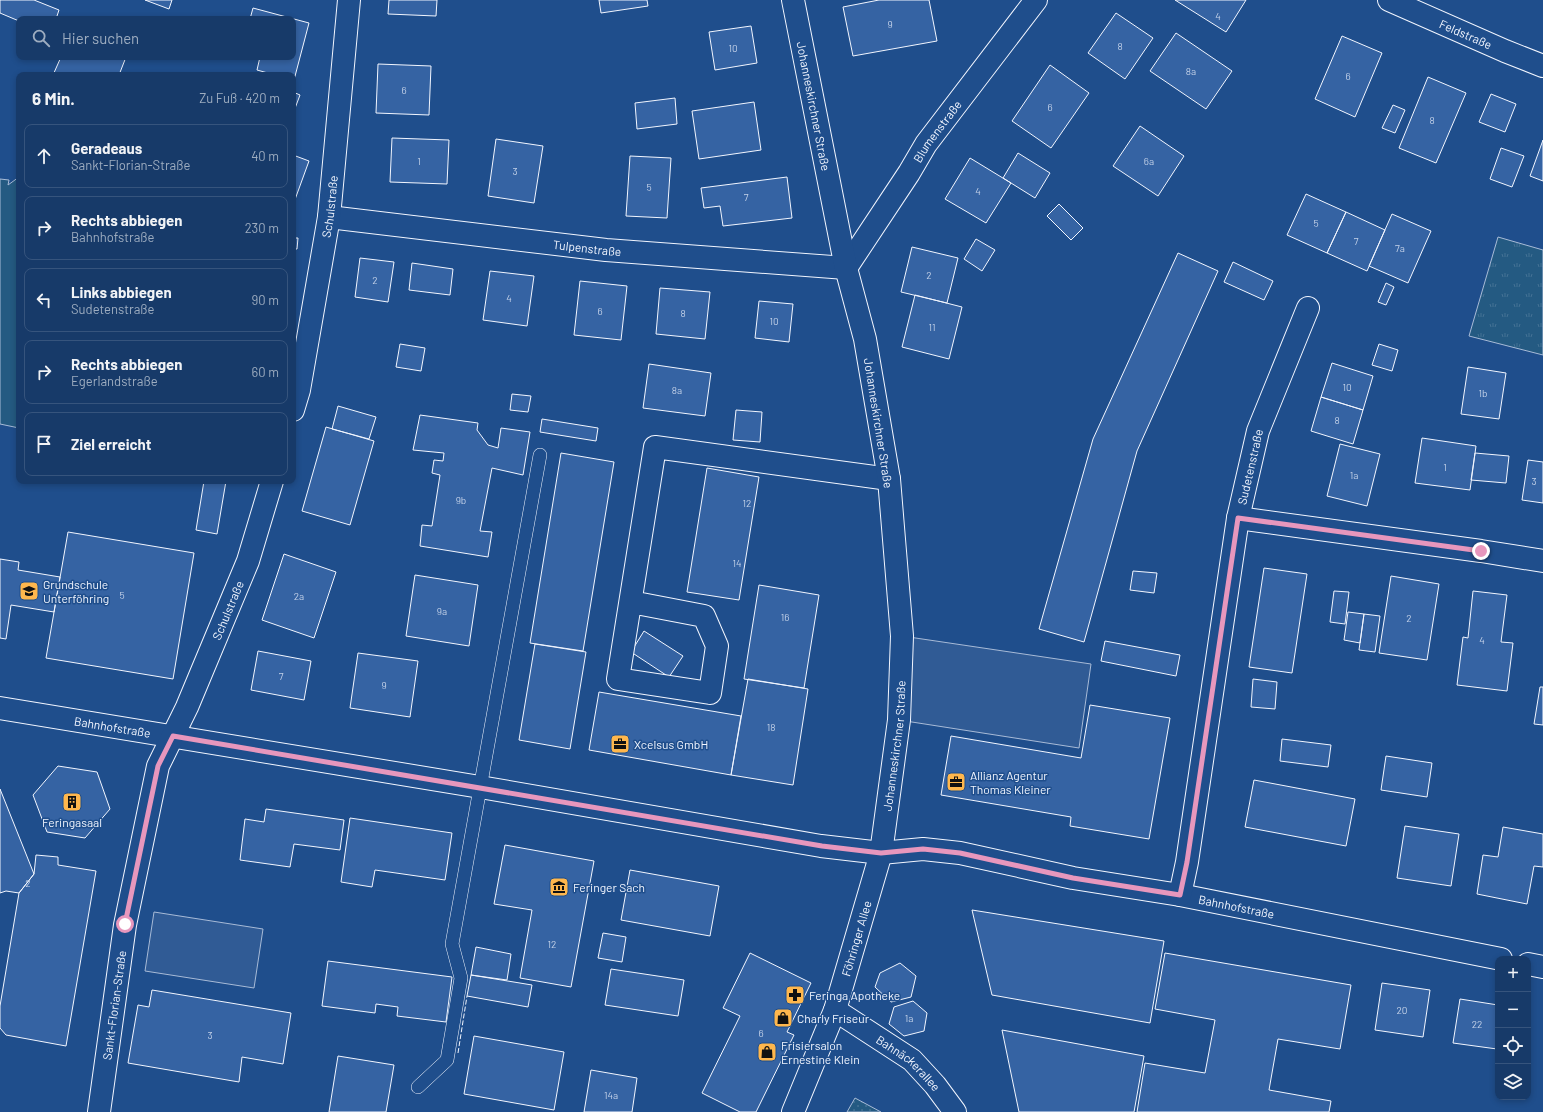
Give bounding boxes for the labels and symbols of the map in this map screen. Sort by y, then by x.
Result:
house number: 4 [1215,10,1221,22]
street label: Feldstraße [1438,16,1494,51]
house number: 9 [887,18,893,30]
street label: Johanneskirchner Straße [795,40,833,172]
house number: 8 [1117,40,1123,52]
house number: 10 [728,42,738,54]
house number: 8a [1186,65,1196,77]
house number: 6 [1345,70,1351,82]
house number: 6 [401,84,407,96]
street label: Blumenstraße [910,97,964,165]
house number: 6 [1047,101,1053,113]
house number: 8 [1429,114,1435,126]
house number: 1 [417,155,421,167]
house number: 6a [1144,155,1154,167]
house number: 3 [512,165,518,177]
street label: Schulstraße [319,175,340,239]
house number: 5 [646,181,652,193]
house number: 4 [975,185,981,197]
house number: 7 [744,191,749,203]
house number: 5 [1313,217,1319,229]
house number: 7 [1354,235,1359,247]
street label: Tulpenstraße [552,237,622,258]
house number: 7a [1395,242,1405,254]
house number: 2 [926,269,932,281]
house number: 2 [372,274,378,286]
house number: 4 [506,292,512,304]
house number: 6 [597,305,603,317]
house number: 8 [680,307,686,319]
house number: 10 [769,315,779,327]
house number: 11 [928,321,936,333]
street label: Johanneskirchner Straße [862,357,896,489]
house number: 10 [1342,381,1352,393]
house number: 8a [672,384,682,396]
house number: 1b [1479,387,1487,399]
house number: 8 [1334,414,1340,426]
street label: Sudetenstraße [1234,428,1265,506]
house number: 1 [1443,461,1447,473]
house number: 1a [1350,469,1358,481]
house number: 3 [1531,475,1537,487]
house number: 9b [456,494,466,506]
house number: 12 [743,497,751,509]
route end [1472,542,1490,560]
house number: 14 [732,557,742,569]
place label: Grundschule Unterföhring [43,577,109,605]
street label: Schulstraße [209,578,246,642]
school or university icon: Grundschule Unterföhring [18,580,40,602]
house number: 5 [119,589,125,601]
house number: 2a [294,590,304,602]
house number: 9a [437,605,447,617]
house number: 16 [781,611,789,623]
house number: 2 [1406,612,1412,624]
house number: 4 [1479,634,1485,646]
house number: 7 [279,670,284,682]
house number: 9 [381,679,387,691]
street label: Johanneskirchner Straße [880,680,907,812]
street label: Bahnhofstraße [73,713,152,740]
house number: 18 [767,721,775,733]
office icon: Xcelsus GmbH [609,733,631,755]
place label: Xcelsus GmbH [634,737,708,751]
place label: Allianz Agentur Thomas Kleiner [970,768,1051,796]
office icon: Allianz Agentur Thomas Kleiner [945,771,967,793]
building icon: Feringasaal [61,791,83,813]
place label: Feringasaal [42,815,102,829]
museum icon: Feringer Sach [548,876,570,898]
house number: 2 [25,877,31,889]
place label: Feringer Sach [573,880,645,894]
street label: Bahnhofstraße [1197,892,1276,921]
street label: Föhringer Allee [838,899,874,978]
route start [116,915,134,933]
house number: 12 [548,938,556,950]
street label: Sankt-Florian-Straße [99,949,128,1061]
pharmacy icon: Feringa Apotheke [784,984,806,1006]
place label: Feringa Apotheke [809,988,900,1002]
house number: 20 [1396,1004,1408,1016]
shop icon: Charly Friseur [772,1007,794,1029]
place label: Charly Friseur [797,1011,870,1025]
house number: 1a [905,1012,913,1024]
house number: 22 [1472,1018,1482,1030]
house number: 6 [758,1027,764,1039]
house number: 3 [207,1029,213,1041]
street label: Bahnäckerallee [874,1032,944,1093]
place label: Frisiersalon Ernestine Klein [781,1038,860,1066]
shop icon: Frisiersalon Ernestine Klein [756,1041,778,1063]
house number: 14a [604,1089,618,1101]

